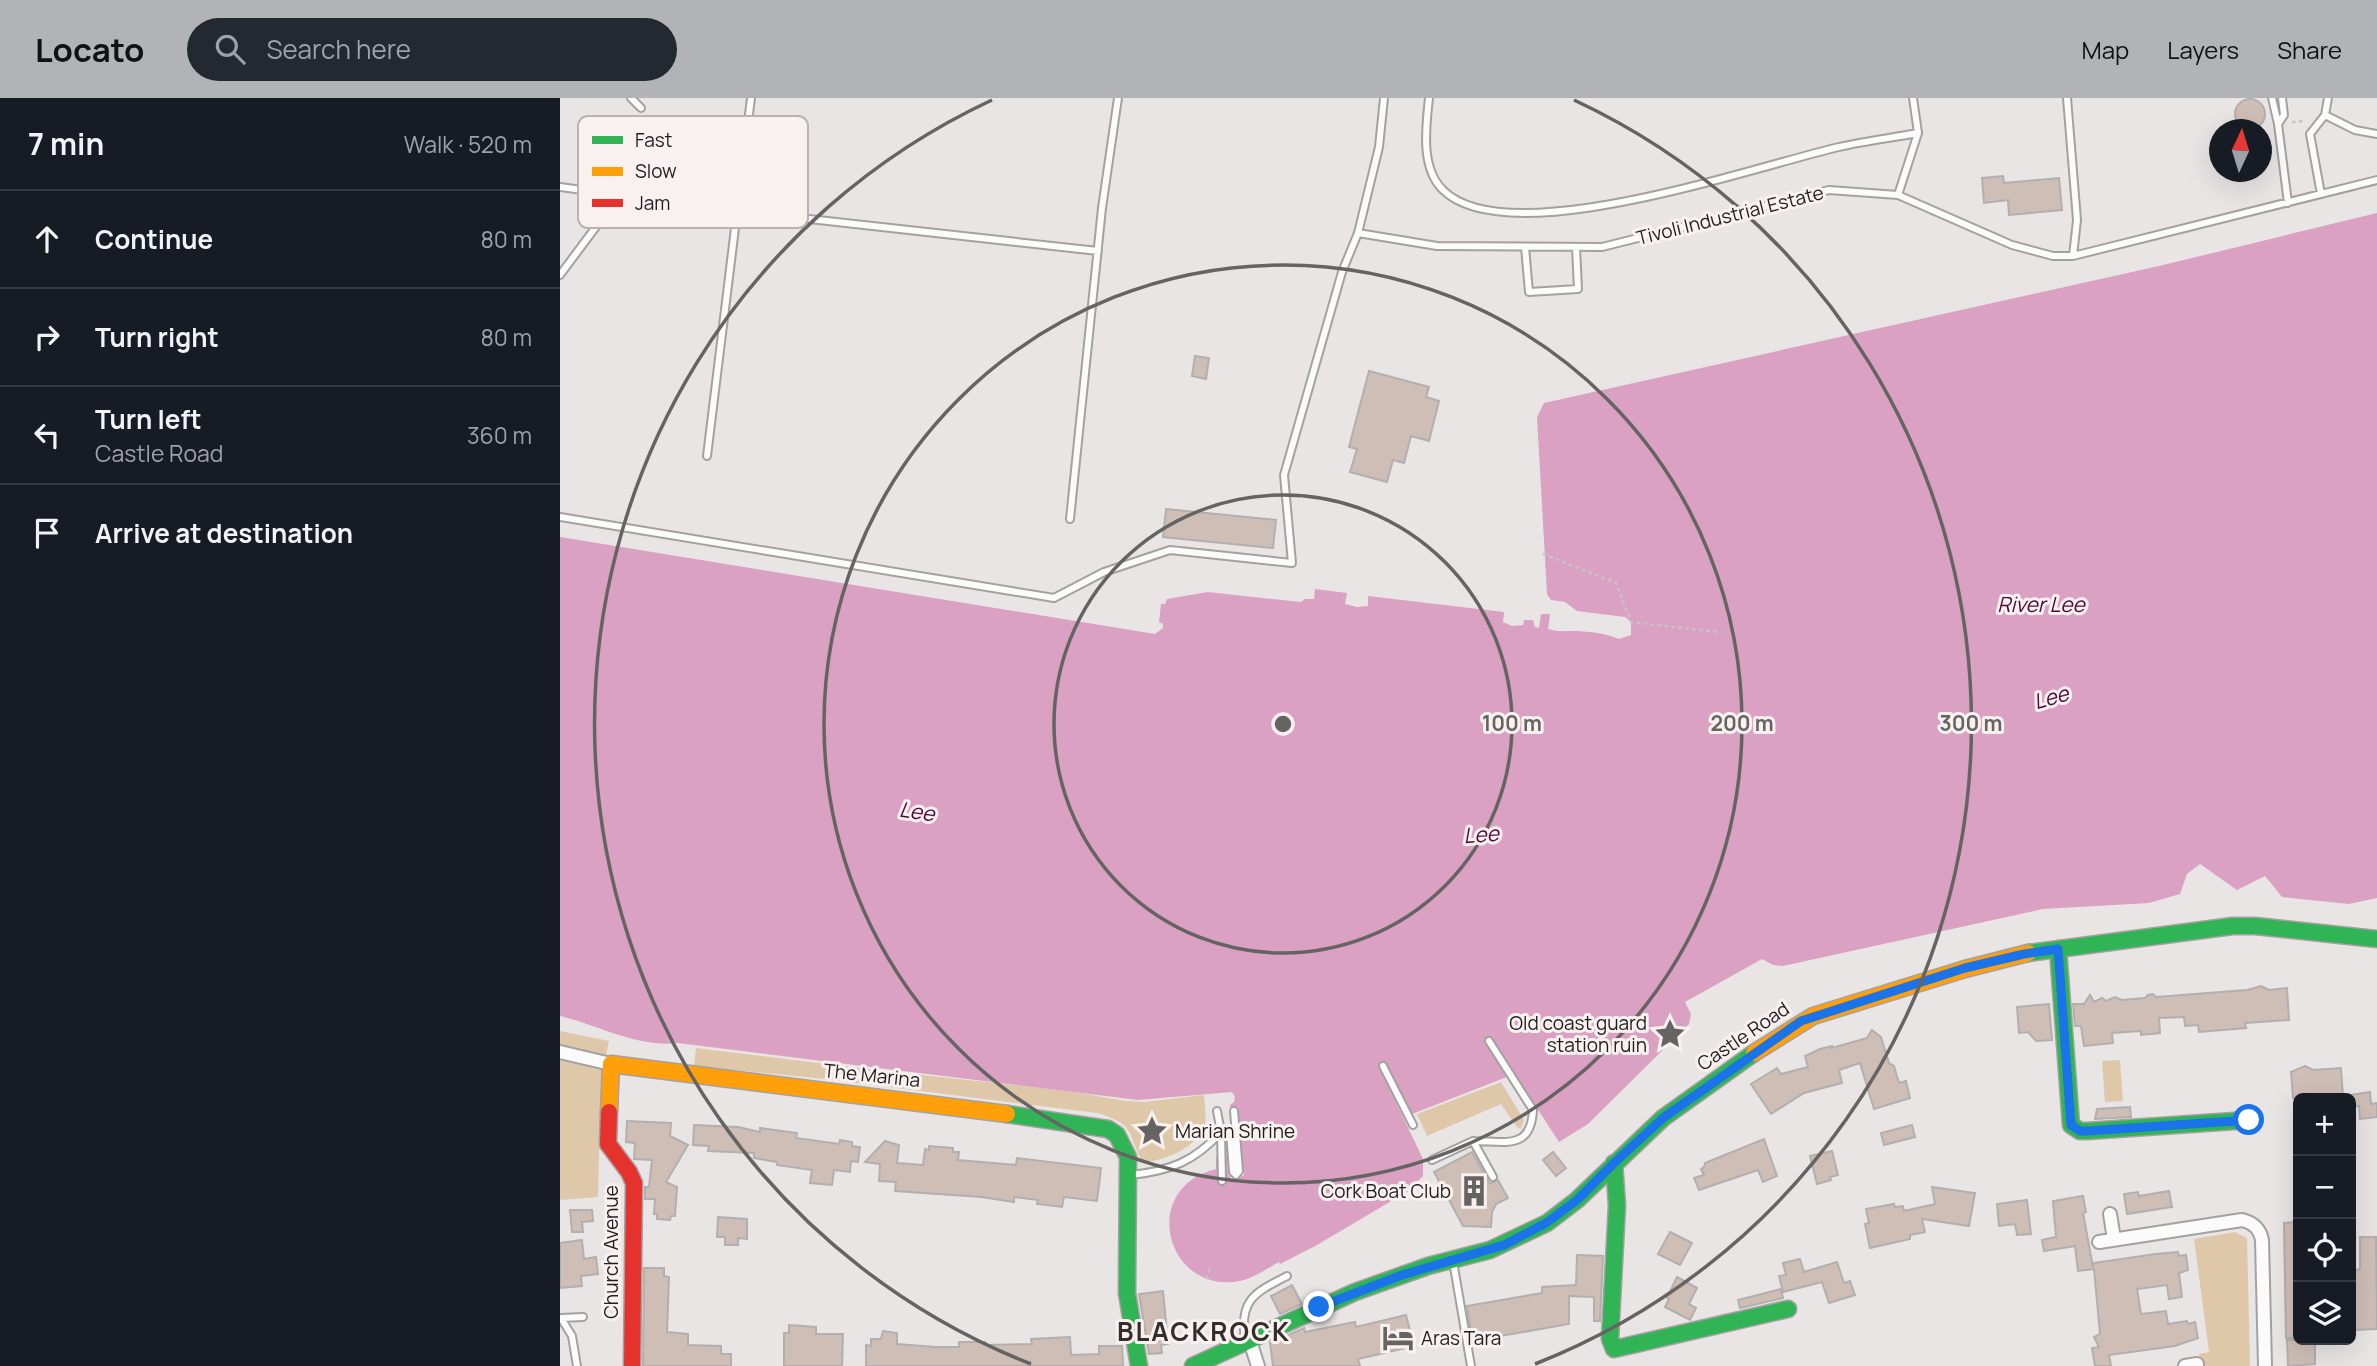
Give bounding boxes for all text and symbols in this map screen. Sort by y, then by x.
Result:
search box [187,18,677,81]
text: Locato [35,27,145,72]
icon: search [211,30,249,68]
text: Search here [267,31,411,67]
text: Map [2082,33,2129,66]
text: Layers [2167,33,2239,66]
text: Share [2277,33,2342,66]
legend [578,116,808,228]
north arrow [2209,119,2272,182]
text: 7 min [28,123,104,164]
text: Fast [635,127,672,153]
text: Walk · 520 m [404,128,532,160]
text: Slow [635,158,677,184]
street label: Tivoli Industrial Estate [1634,179,1826,251]
text: Jam [635,190,670,216]
icon: ahead [28,220,66,258]
text: Continue [95,221,213,257]
text: 80 m [481,223,532,255]
icon: right [28,318,66,356]
text: Turn right [95,319,219,355]
text: 80 m [481,321,532,353]
text: Turn left [95,401,202,437]
icon: left [28,416,66,454]
text: 360 m [467,419,532,451]
text: Castle Road [95,437,223,469]
icon: arrive [28,514,66,552]
text: Arrive at destination [95,515,353,551]
water label: River Lee [1997,590,2087,618]
water label: Lee [2030,678,2073,715]
text: 100 m [1482,709,1542,737]
text: 200 m [1710,709,1774,737]
text: 300 m [1940,709,2002,737]
centre of rings [1271,712,1295,736]
water label: Lee [898,795,938,828]
water label: Lee [1462,819,1501,849]
street label: Castle Road [1692,996,1794,1076]
place label: Old coast guard station ruin [1509,1010,1647,1058]
place icon: Old coast guard station ruin [1653,1017,1687,1051]
street label: The Marina [822,1057,922,1093]
map controls [2293,1093,2356,1345]
button: + [2293,1093,2356,1156]
route start [2233,1104,2264,1135]
place icon: Marian Shrine [1135,1114,1169,1148]
place label: Marian Shrine [1175,1118,1295,1144]
button: − [2293,1156,2356,1219]
building icon: Cork Boat Club [1457,1174,1491,1208]
place label: Cork Boat Club [1321,1178,1451,1204]
street label: Church Avenue [598,1185,624,1319]
button: locate [2293,1219,2356,1282]
button: layers [2293,1282,2356,1345]
route end [1303,1291,1334,1322]
district label: BLACKROCK [1117,1313,1291,1349]
hotel icon: Aras Tara [1381,1321,1415,1355]
place label: Aras Tara [1421,1325,1501,1351]

